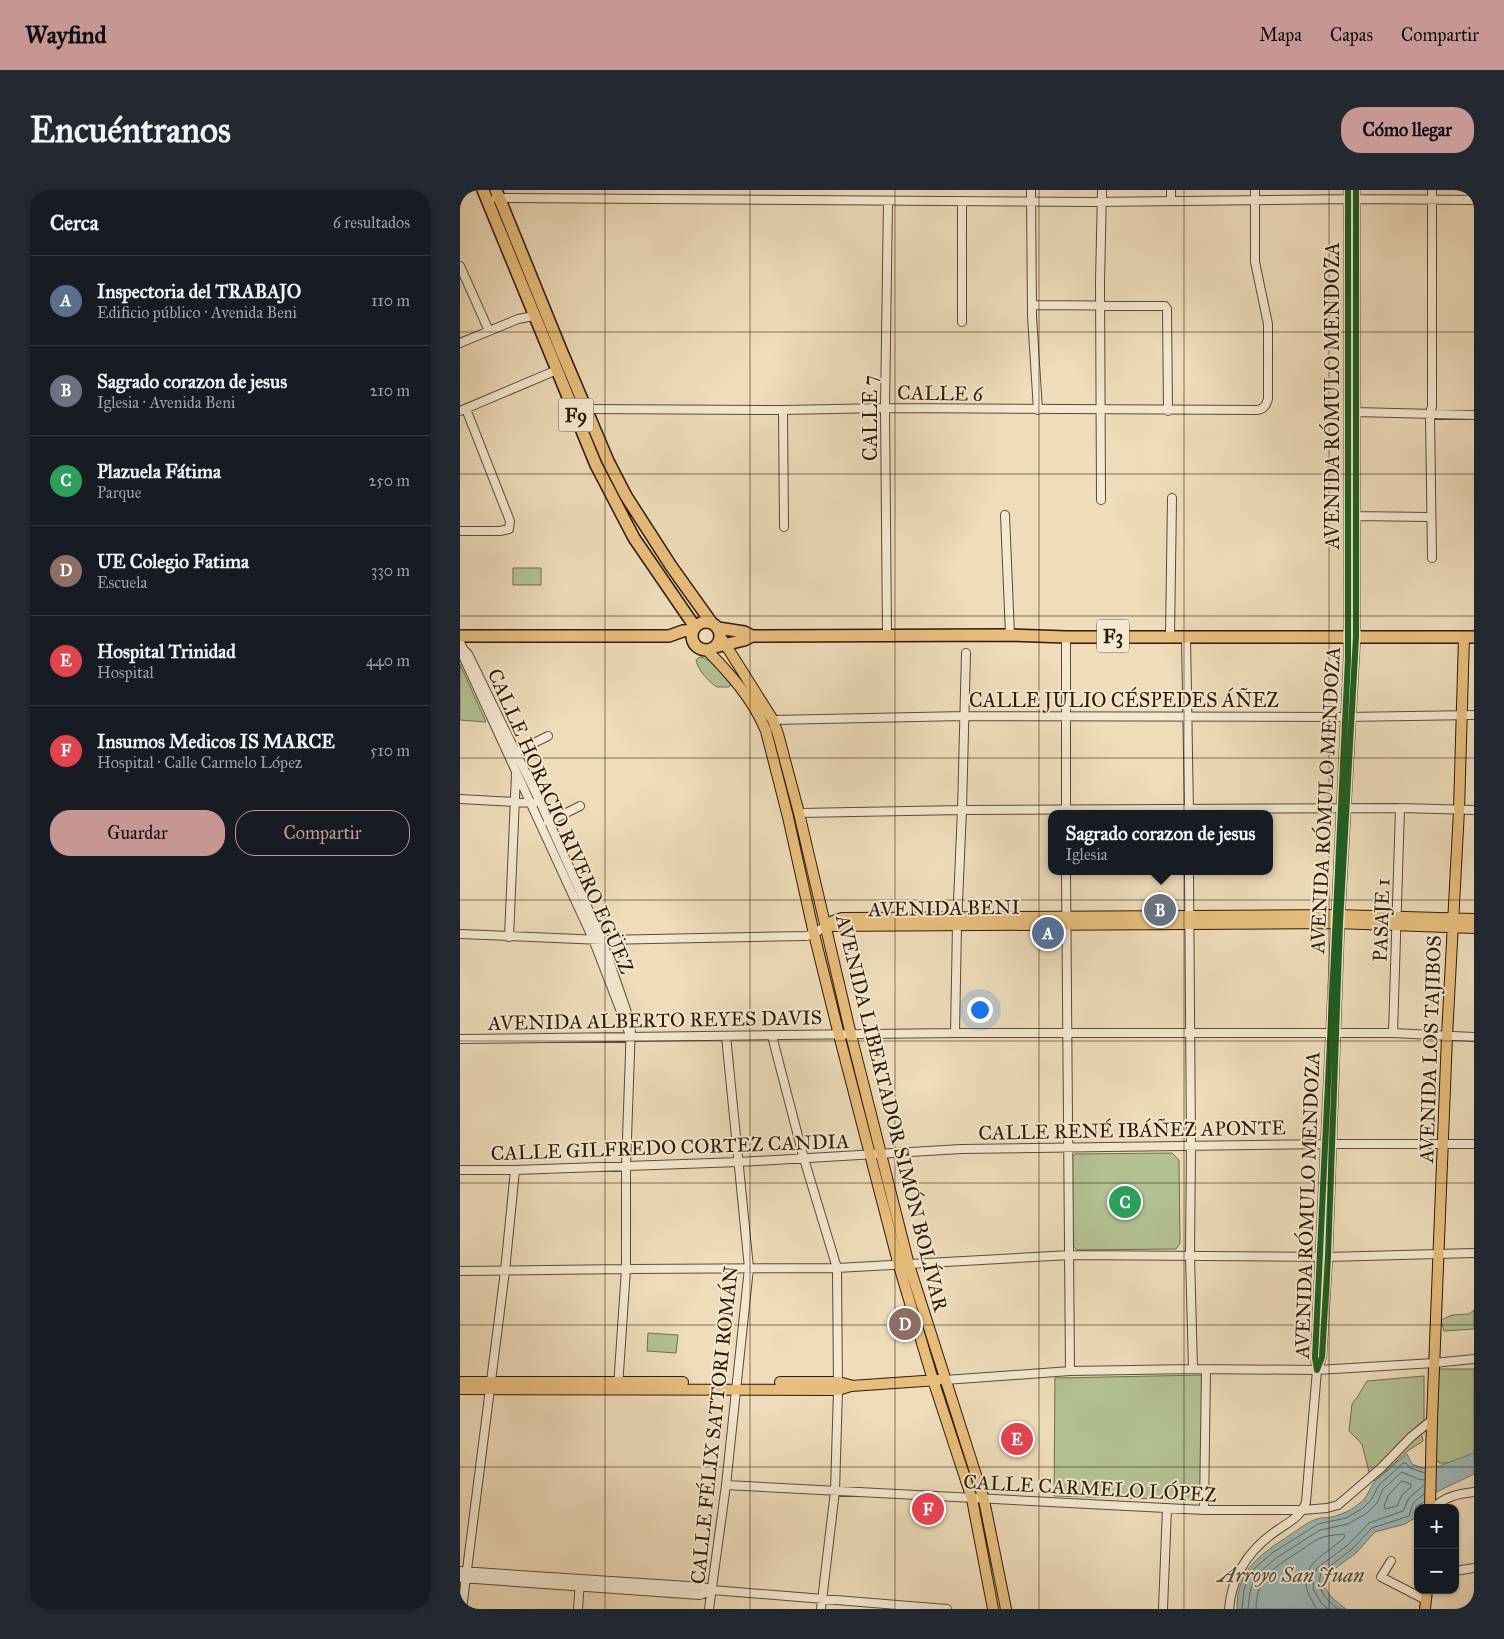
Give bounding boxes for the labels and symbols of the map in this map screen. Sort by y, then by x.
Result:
street label: AVENIDA RÓMULO MENDOZA [1318,242,1344,551]
street label: CALLE 7 [858,375,882,461]
street label: CALLE 6 [897,380,984,406]
road number: F9 [558,398,594,432]
road number: F3 [1097,620,1129,652]
street label: AVENIDA RÓMULO MENDOZA [1303,645,1345,955]
street label: CALLE HORACIO RIVERO EGÜEZ [483,665,639,977]
street label: CALLE JULIO CÉSPEDES ÁÑEZ [969,686,1279,713]
street label: PASAJE 1 [1368,878,1395,962]
pin: B [1144,891,1176,929]
street label: AVENIDA BENI [867,895,1020,921]
street label: AVENIDA LIBERTADOR SIMÓN BOLÍVAR [831,911,955,1315]
pin: A [1032,914,1064,952]
street label: AVENIDA LOS TAJIBOS [1414,935,1447,1164]
your location [967,997,993,1023]
street label: AVENIDA ALBERTO REYES DAVIS [487,1005,822,1035]
street label: AVENIDA RÓMULO MENDOZA [1288,1050,1324,1360]
street label: CALLE RENÉ IBÁÑEZ APONTE [978,1113,1286,1145]
street label: CALLE GILFREDO CORTEZ CANDIA [490,1129,850,1165]
pin: C [1109,1183,1141,1221]
street label: CALLE FÉLIX SATTORI ROMÁN [683,1265,743,1585]
pin: D [889,1305,921,1343]
pin: E [1001,1420,1033,1458]
street label: CALLE CARMELO LÓPEZ [963,1467,1217,1507]
pin: F [912,1490,944,1528]
water label: Arroyo San Juan [1216,1562,1364,1588]

